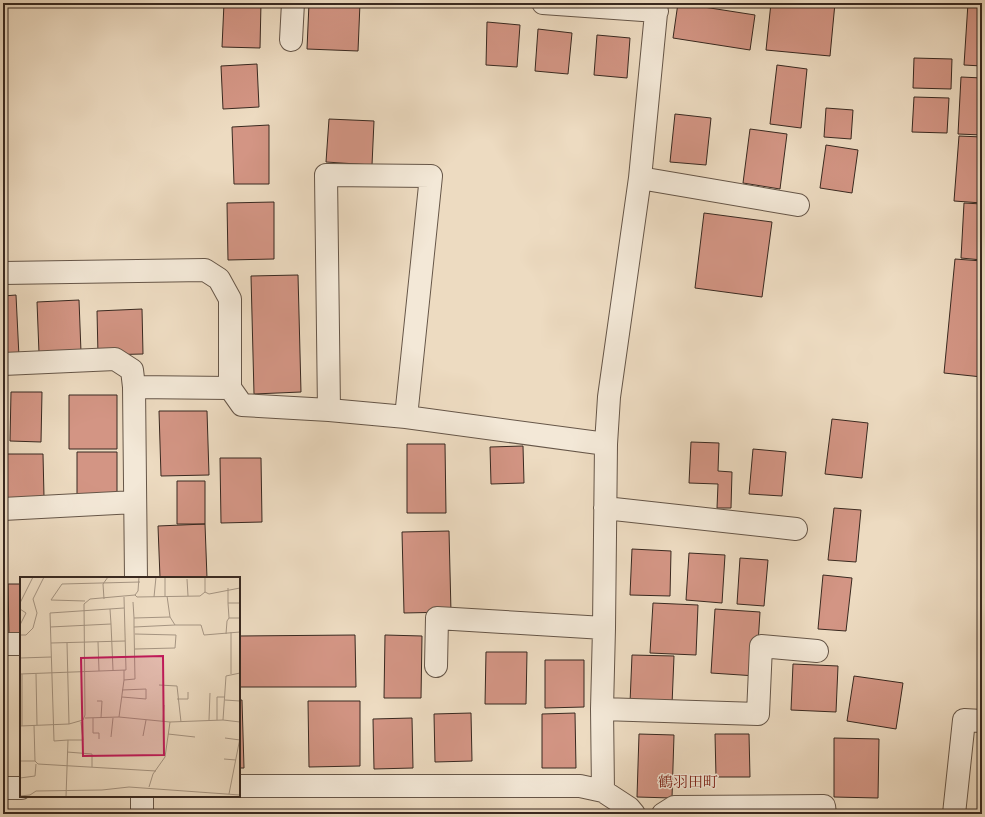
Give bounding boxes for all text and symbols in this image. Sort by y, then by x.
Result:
inset map [20,577,240,797]
district label: 鶴羽田町 [658,773,718,792]

